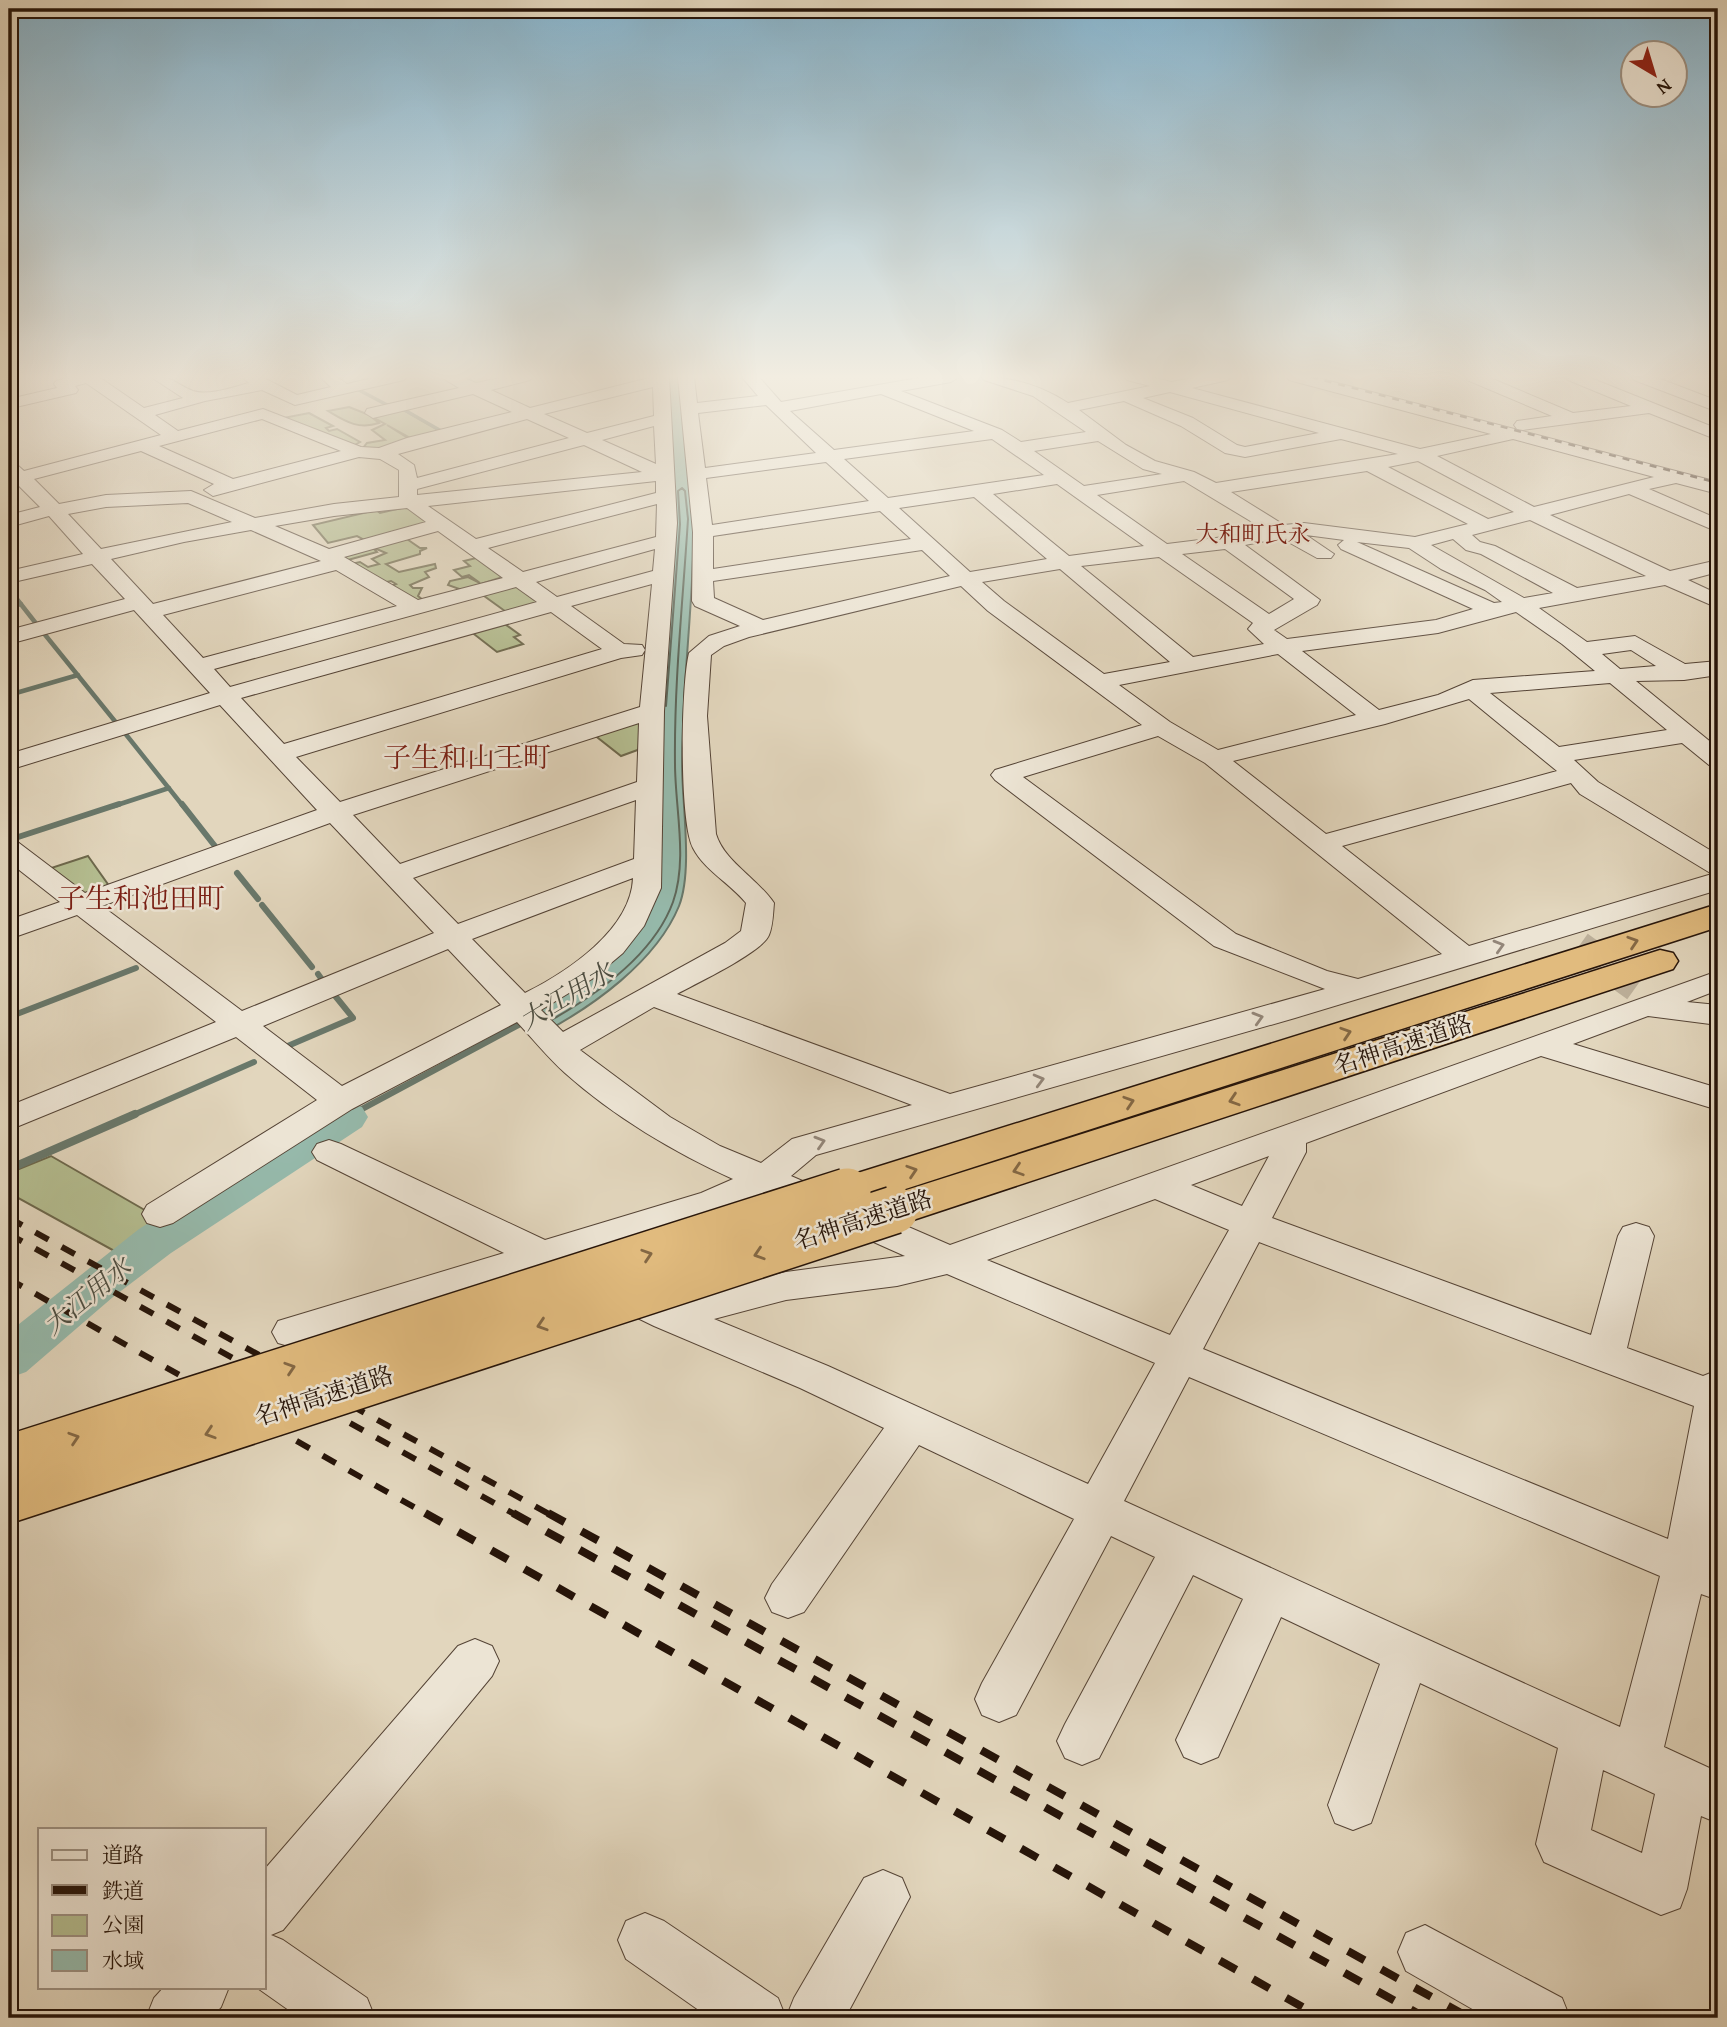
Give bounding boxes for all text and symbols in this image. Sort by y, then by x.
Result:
north arrow [1618,38,1688,108]
text: N [1651,72,1678,103]
district label: 大和町氏永 [1196,517,1311,550]
district label: 子生和山王町 [383,736,551,777]
district label: 子生和池田町 [57,877,225,918]
one-way arrow [1626,935,1638,950]
one-way arrow [1493,940,1505,954]
water label: 大江用水 [511,951,623,1039]
street label: 名神高速道路 [1329,1006,1477,1083]
one-way arrow [1252,1012,1264,1026]
one-way arrow [1339,1027,1352,1041]
one-way arrow [1033,1073,1045,1088]
one-way arrow [1228,1091,1240,1106]
one-way arrow [1123,1096,1135,1110]
one-way arrow [814,1136,826,1151]
one-way arrow [1012,1162,1024,1176]
one-way arrow [906,1165,918,1179]
street label: 名神高速道路 [789,1181,937,1258]
water label: 大江用水 [34,1246,142,1343]
one-way arrow [753,1246,765,1260]
one-way arrow [641,1249,653,1264]
one-way arrow [537,1316,549,1331]
street label: 名神高速道路 [250,1357,398,1434]
one-way arrow [284,1362,296,1377]
one-way arrow [204,1425,216,1439]
one-way arrow [67,1432,79,1446]
legend [38,1828,266,1988]
text: 道路 [102,1839,144,1870]
text: 鉄道 [102,1875,144,1906]
text: 公園 [102,1909,144,1940]
text: 水域 [102,1945,144,1976]

